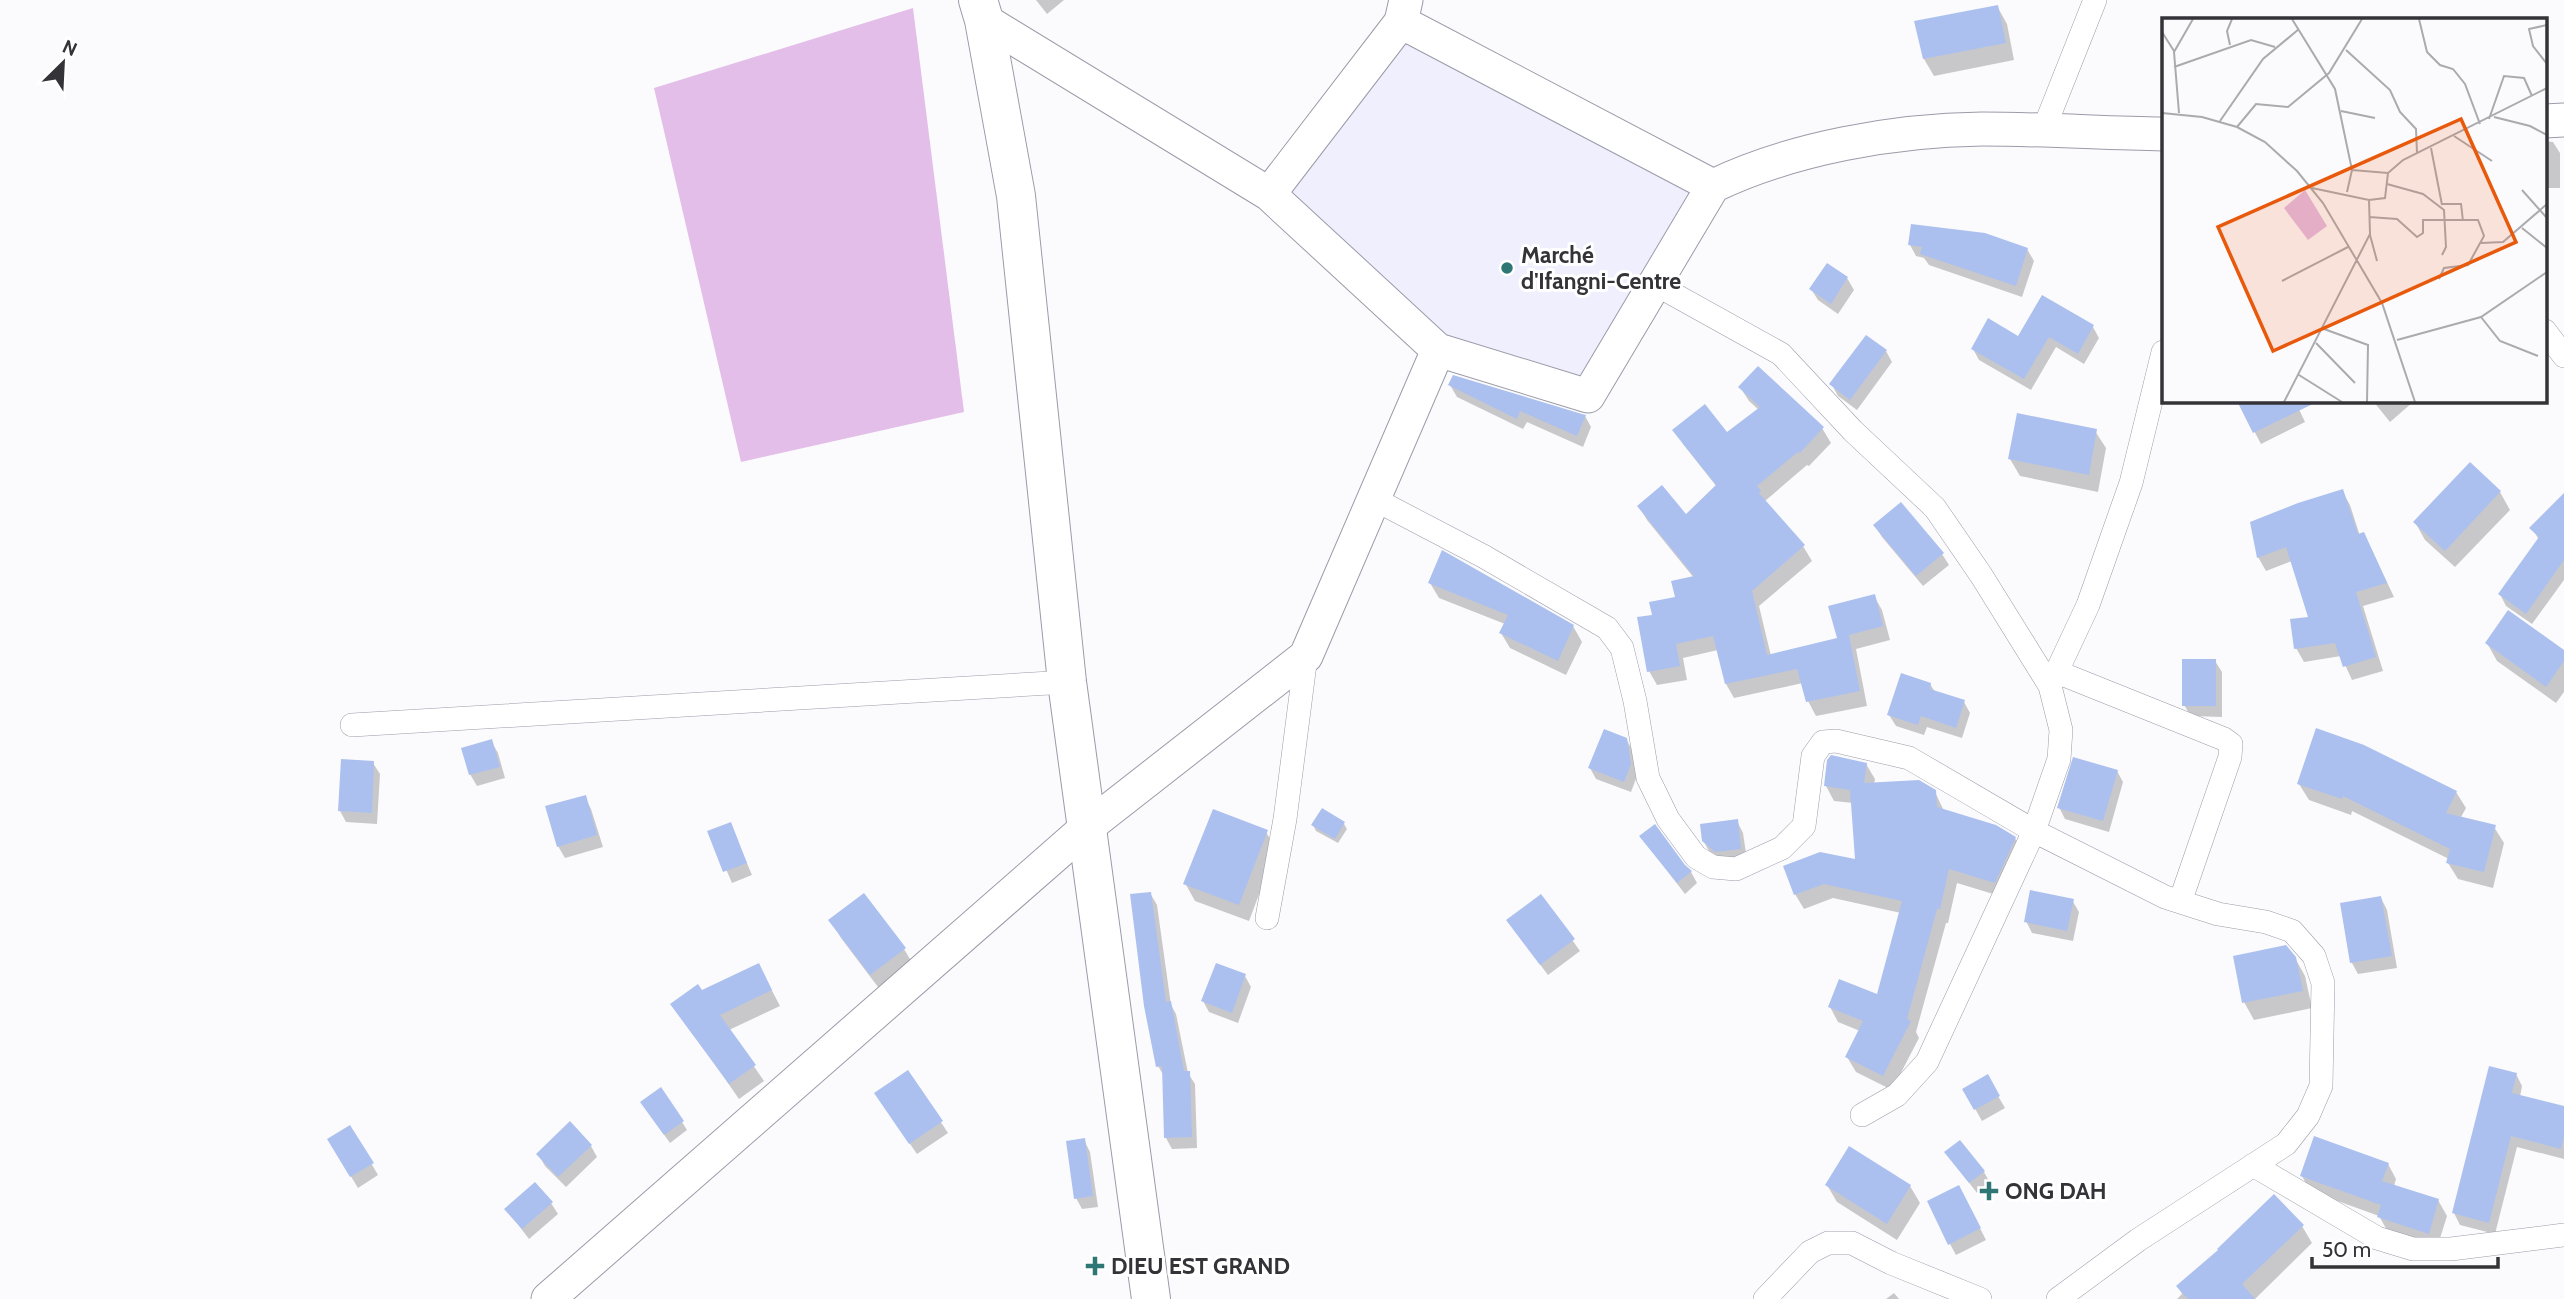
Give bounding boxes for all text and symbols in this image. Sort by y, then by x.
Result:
inset map [2162,18,2546,402]
north arrow [28,28,98,98]
text: N [59,35,81,61]
place label: Marché d'Ifangni-Centre [1521,241,1681,295]
marker: Marché d'Ifangni-Centre [1499,260,1515,276]
place label: ONG DAH [2005,1177,2107,1205]
marker: ONG DAH [1979,1181,1999,1201]
scale bar [2312,1226,2498,1270]
text: 50 m [2322,1237,2371,1262]
place label: DIEU EST GRAND [1111,1252,1290,1280]
marker: DIEU EST GRAND [1085,1256,1105,1276]

